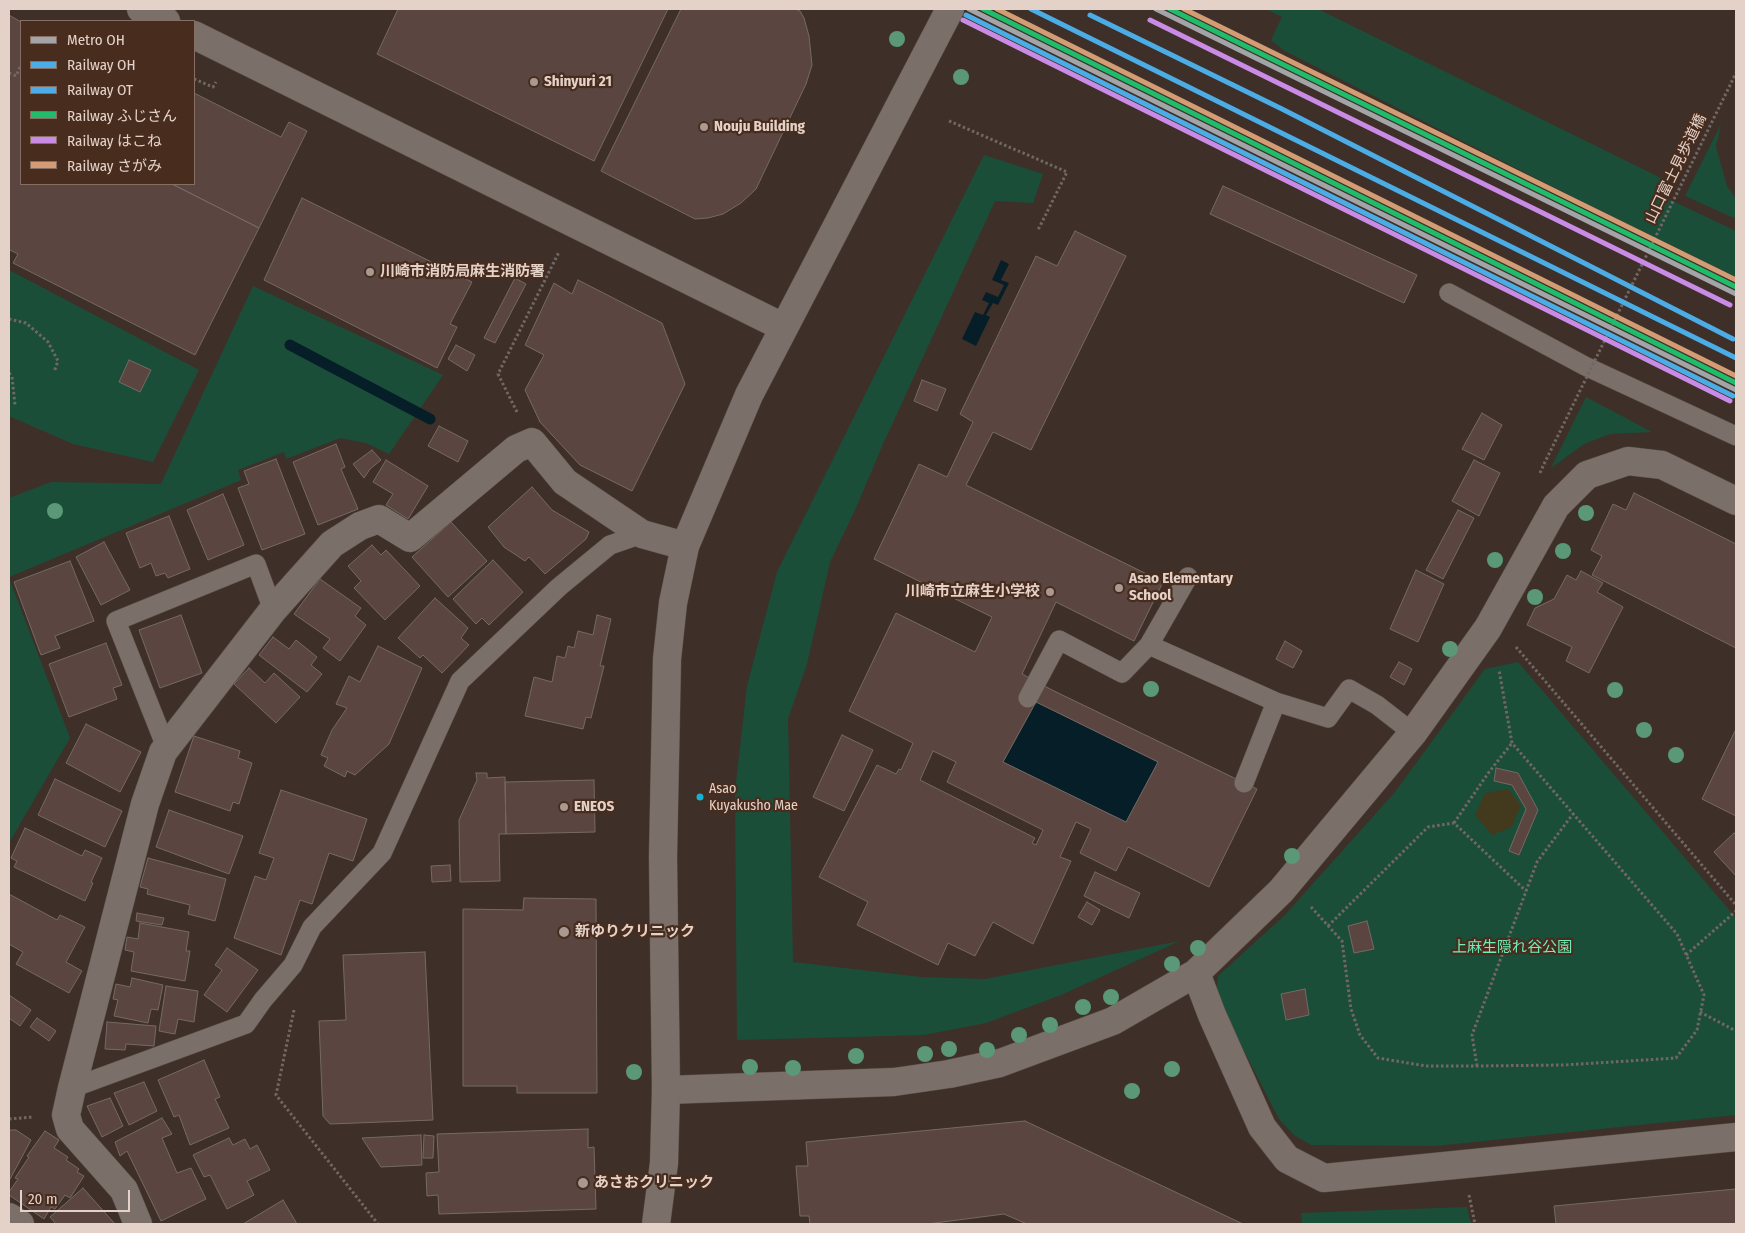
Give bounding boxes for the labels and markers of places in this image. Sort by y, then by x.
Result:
place label: Shinyuri 21 [544,73,612,91]
marker: Shinyuri 21 [528,76,540,88]
place label: Nouju Building [714,118,805,136]
marker: Nouju Building [698,121,710,133]
place label: 川崎市消防局麻生消防署 [380,263,545,281]
marker: 川崎市消防局麻生消防署 [364,266,376,278]
place label: Asao Elementary School [1129,570,1233,605]
marker: Asao Elementary School [1113,582,1125,594]
place label: 川崎市立麻生小学校 [905,583,1040,601]
marker: 川崎市立麻生小学校 [1044,586,1056,598]
place label: Asao Kuyakusho Mae [709,781,798,814]
marker: Asao Kuyakusho Mae [695,792,705,802]
place label: ENEOS [574,798,614,816]
marker: ENEOS [558,801,570,813]
place label: 新ゆりクリニック [575,923,695,941]
marker: 新ゆりクリニック [557,925,571,939]
place label: あさおクリニック [594,1174,714,1192]
marker: あさおクリニック [576,1176,590,1190]

